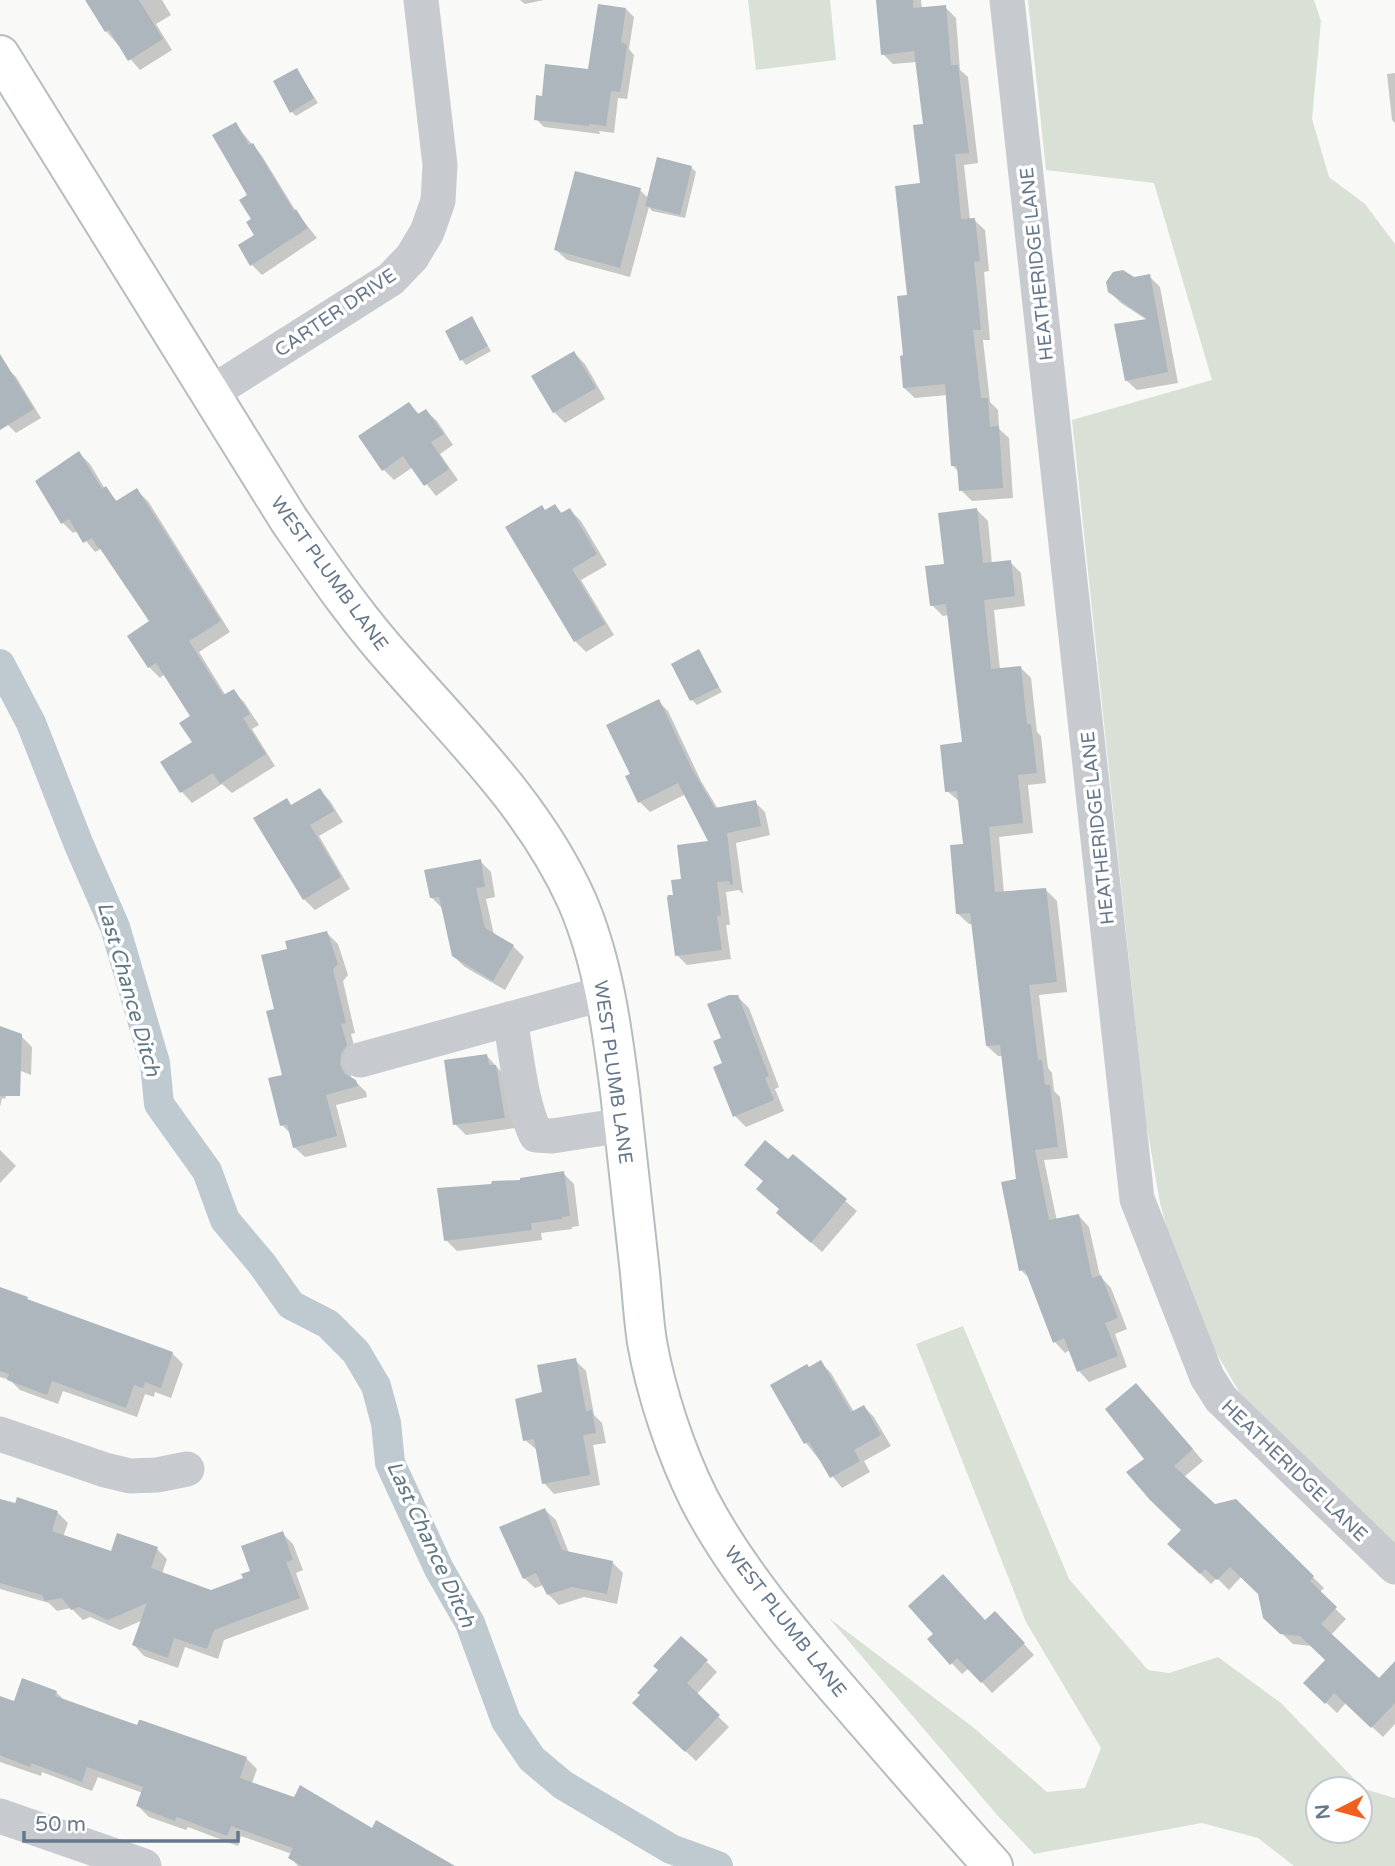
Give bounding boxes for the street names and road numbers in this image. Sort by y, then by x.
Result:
street label: HEATHERIDGE LANE [1016,166,1058,362]
street label: CARTER DRIVE [271,264,400,362]
street label: WEST PLUMB LANE [266,492,393,655]
street label: HEATHERIDGE LANE [1077,730,1119,926]
street label: WEST PLUMB LANE [589,979,637,1165]
street label: HEATHERIDGE LANE [1217,1395,1372,1546]
street label: WEST PLUMB LANE [720,1542,851,1701]

